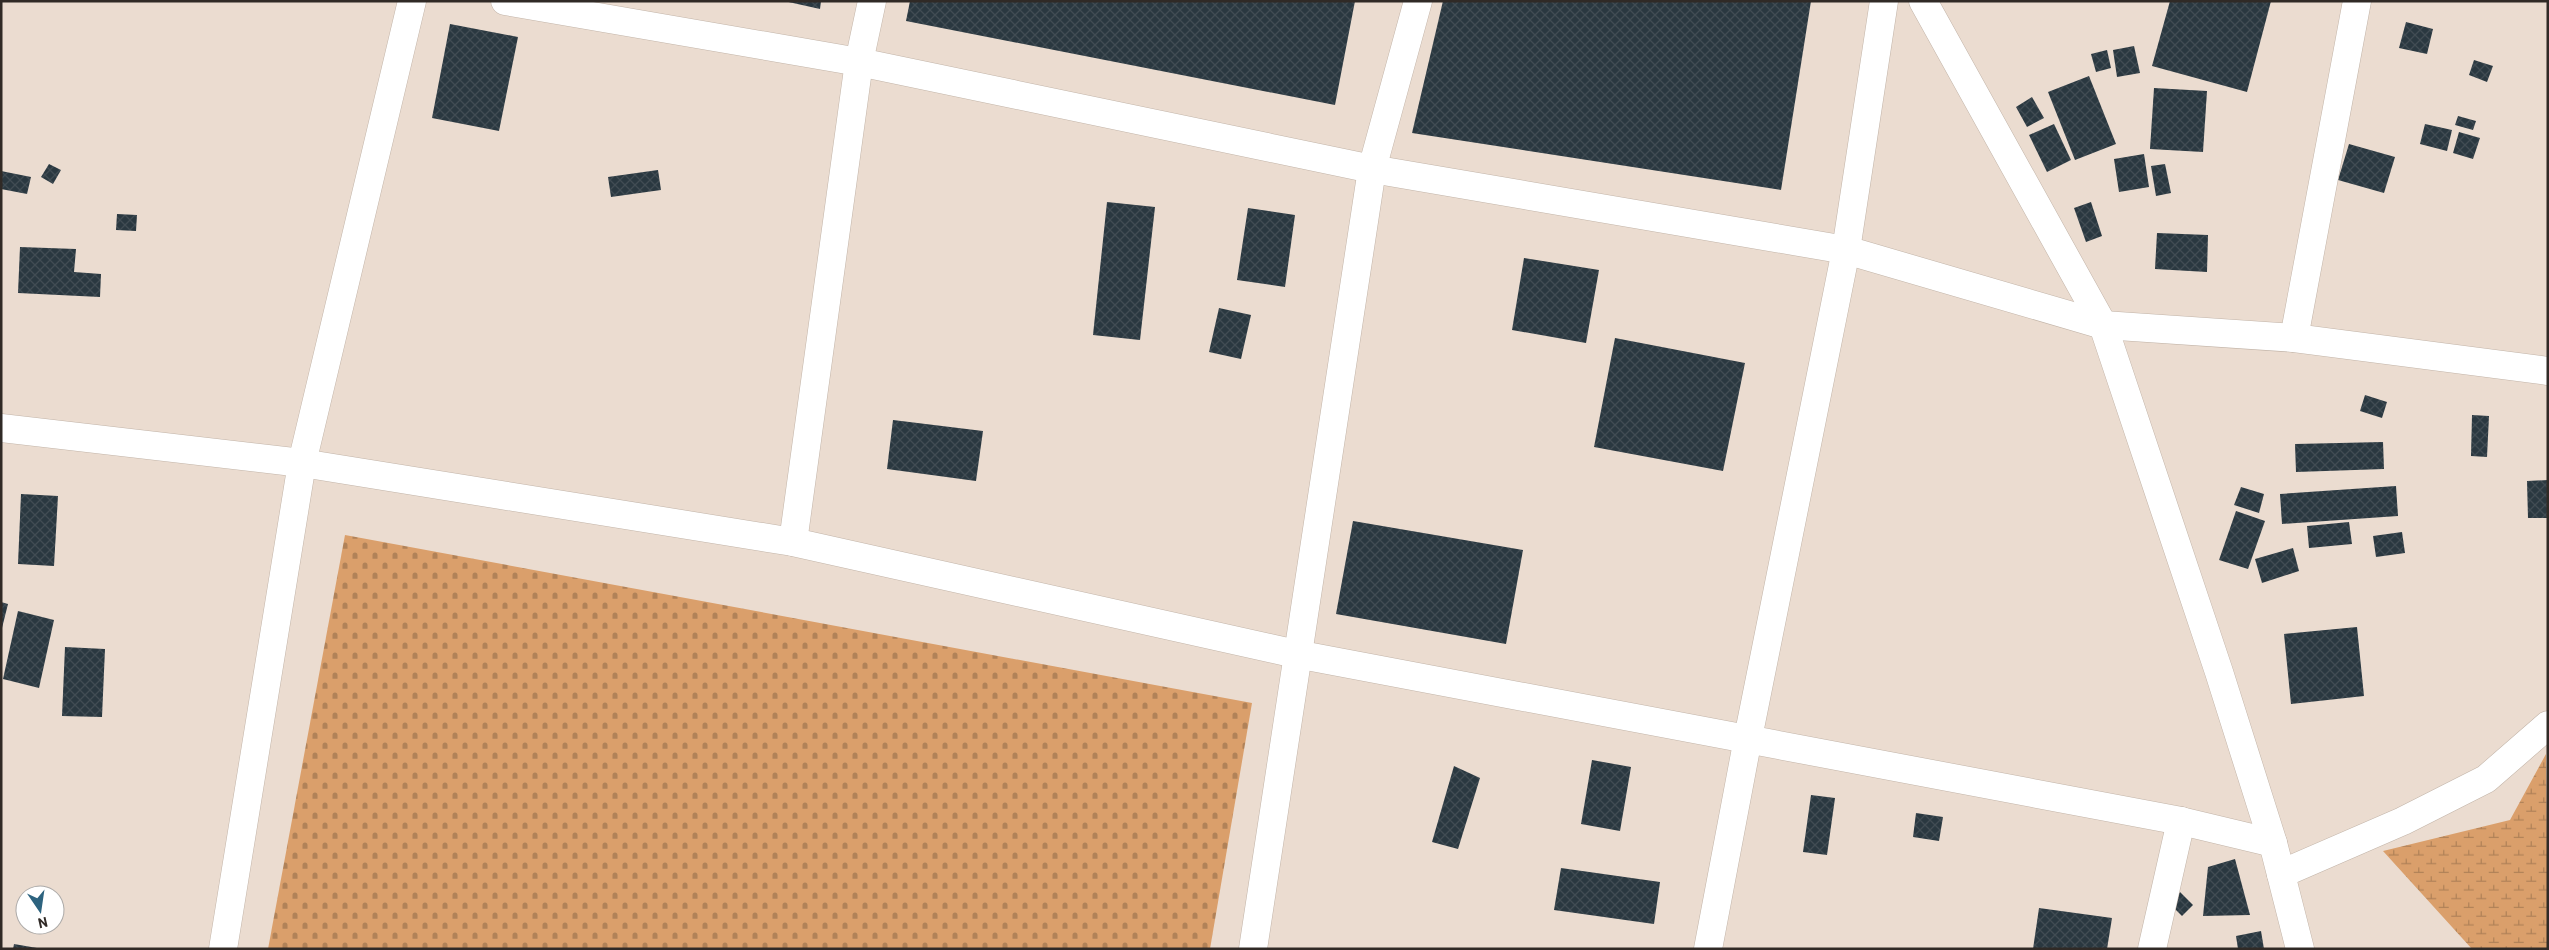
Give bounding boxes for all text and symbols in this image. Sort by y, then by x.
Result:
north arrow [15,885,65,935]
text: N [37,914,49,932]

